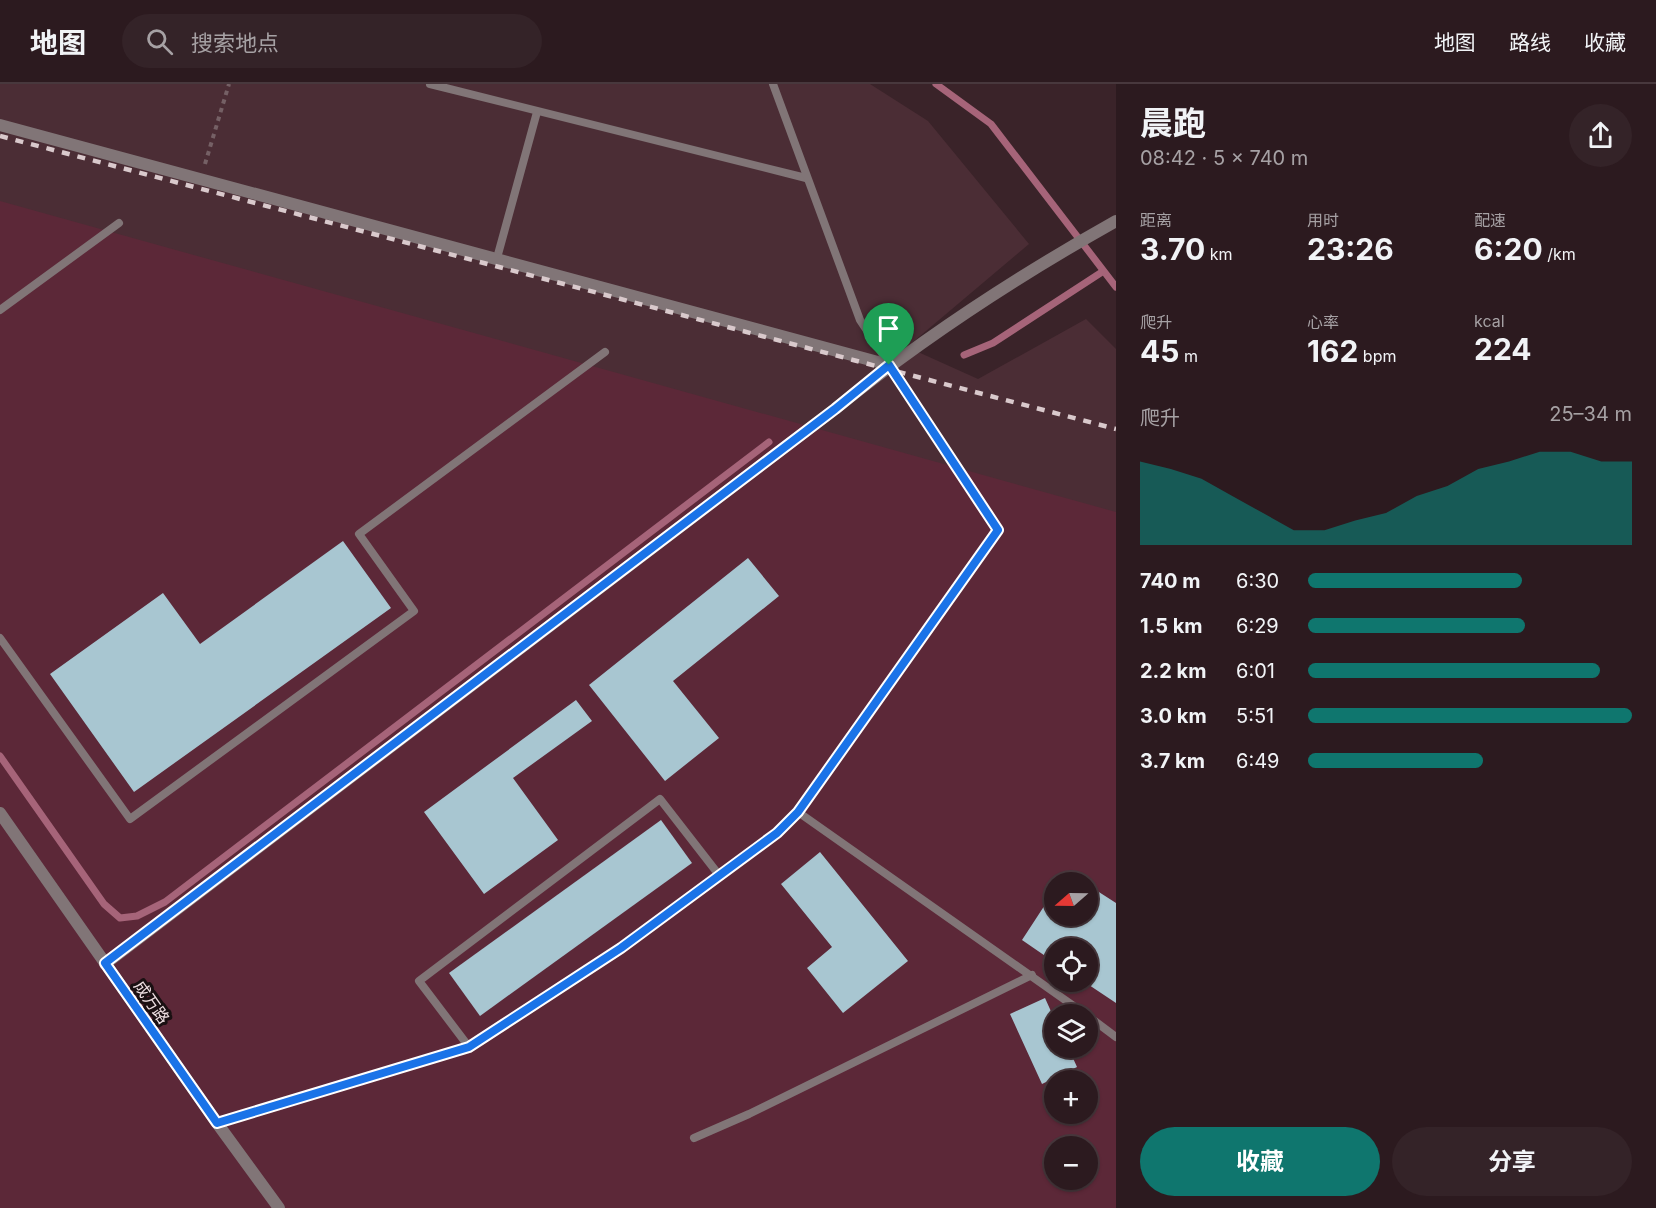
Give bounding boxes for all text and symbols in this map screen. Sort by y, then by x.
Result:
search box [122,14,542,68]
icon: search [143,25,176,58]
text: 地图 [30,26,86,60]
text: 搜索地点 [191,30,279,56]
text: 地图 [1434,30,1476,55]
text: 路线 [1509,30,1551,55]
text: 收藏 [1584,30,1626,55]
text: 晨跑 [1140,103,1206,143]
button: share [1569,104,1632,167]
text: 08:42 · 5 × 740 m [1140,146,1308,170]
text: 距离 [1140,210,1172,230]
text: 用时 [1307,210,1339,230]
text: 配速 [1474,210,1506,230]
text: 3.70 [1140,231,1205,267]
text: 23:26 [1307,231,1394,267]
text: 6:20 [1474,231,1543,267]
text: km [1205,244,1233,264]
text: /km [1543,244,1576,264]
pin [863,303,914,365]
text: kcal [1474,311,1505,331]
icon: arrive [872,312,905,345]
text: 爬升 [1140,312,1172,332]
text: 心率 [1307,312,1339,332]
text: 224 [1474,331,1532,367]
text: 45 [1140,333,1179,369]
text: 162 [1307,333,1358,369]
text: m [1179,346,1198,366]
text: bpm [1358,346,1396,366]
text: 25–34 m [1549,402,1632,426]
text: 爬升 [1140,406,1180,430]
text: 740 m [1140,569,1200,593]
text: 6:30 [1236,569,1279,593]
text: 1.5 km [1140,614,1203,638]
text: 6:29 [1236,614,1279,638]
text: 2.2 km [1140,659,1206,683]
text: 6:01 [1236,659,1275,683]
text: 3.0 km [1140,704,1207,728]
text: 5:51 [1236,704,1274,728]
text: 3.7 km [1140,749,1205,773]
text: 6:49 [1236,749,1280,773]
north arrow [1044,872,1098,926]
map controls [1044,872,1098,1190]
button: locate [1044,938,1098,992]
street label: 成万路 [130,977,174,1027]
button: layers [1044,1004,1098,1058]
button: + [1044,1070,1098,1124]
button: 收藏 [1140,1127,1380,1196]
button: 分享 [1392,1127,1632,1196]
button: − [1044,1136,1098,1190]

